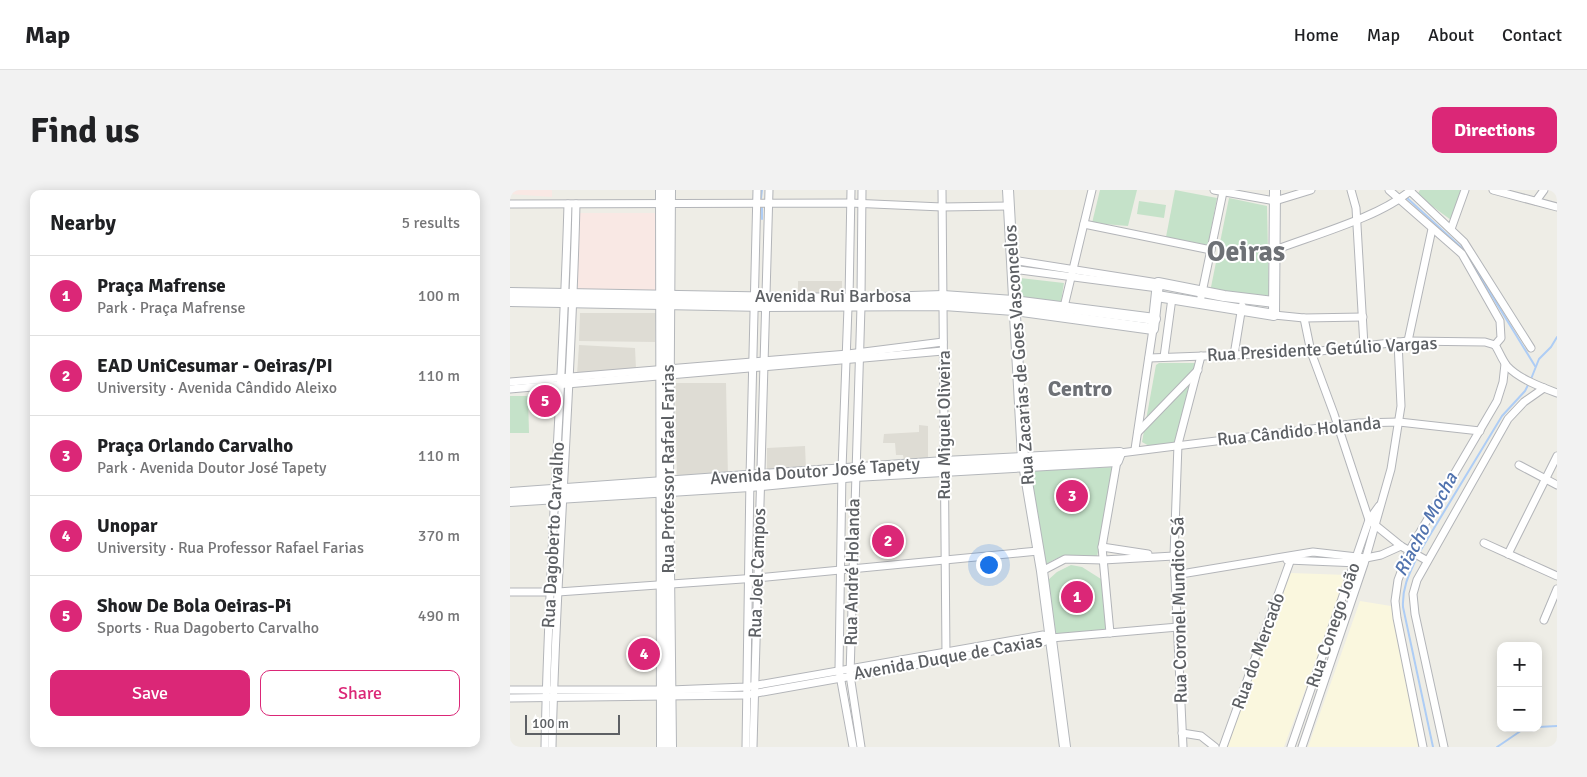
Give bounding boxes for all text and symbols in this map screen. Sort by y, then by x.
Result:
text: Map [25,20,70,50]
text: Home [1294,24,1339,46]
text: Map [1367,24,1400,46]
text: About [1428,24,1474,46]
text: Contact [1502,24,1562,46]
button: Directions [1432,107,1557,153]
text: Find us [30,109,140,152]
text: Nearby [50,210,116,236]
text: 5 results [401,213,460,233]
street label: Rua Zacarias de Goes Vasconcelos [999,224,1039,486]
district label: Oeiras [1207,235,1285,269]
text: Praça Mafrense [97,274,226,298]
street label: Avenida Rui Barbosa [755,285,911,307]
text: 1 [62,286,70,306]
text: 100 m [418,286,460,306]
text: Park · Praça Mafrense [97,298,245,318]
street label: Rua Presidente Getúlio Vargas [1206,332,1438,366]
street label: Rua Miguel Oliveira [933,350,955,500]
text: EAD UniCesumar - Oeiras/PI [97,354,333,378]
street label: Rua Professor Rafael Farias [657,364,679,574]
text: 2 [62,366,70,386]
text: 110 m [418,366,460,386]
district label: Centro [1048,375,1112,402]
text: University · Avenida Cândido Aleixo [97,378,337,398]
pin: 5 [529,382,561,420]
street label: Rua Cândido Holanda [1216,411,1382,451]
text: Praça Orlando Carvalho [97,434,293,458]
street label: Rua Dagoberto Carvalho [537,441,569,629]
text: 3 [62,446,70,466]
text: 110 m [418,446,460,466]
street label: Avenida Doutor José Tapety [709,453,921,489]
text: Park · Avenida Doutor José Tapety [97,458,327,478]
water label: Riacho Mocha [1389,467,1464,580]
pin: 3 [1056,477,1088,515]
street label: Rua André Holanda [840,498,864,646]
street label: Rua Joel Campos [744,508,770,638]
text: Unopar [97,514,158,538]
street label: Rua Coronel Mundico Sá [1166,517,1192,703]
pin: 2 [872,522,904,560]
text: 4 [62,526,70,546]
text: 370 m [418,526,460,546]
text: University · Rua Professor Rafael Farias [97,538,364,558]
your location [976,552,1002,578]
street label: Rua Conego João [1301,560,1365,690]
pin: 1 [1061,578,1093,616]
street label: Rua do Mercado [1227,590,1289,712]
text: Show De Bola Oeiras-Pi [97,594,291,618]
text: 5 [62,606,70,626]
text: 490 m [418,606,460,626]
text: Sports · Rua Dagoberto Carvalho [97,618,319,638]
street label: Avenida Duque de Caxias [852,630,1044,684]
pin: 4 [628,635,660,673]
map controls [1497,642,1542,732]
button: + [1497,642,1542,687]
button: Save [50,670,250,716]
button: Share [260,670,460,716]
button: − [1497,687,1542,732]
scale bar [525,712,620,735]
text: 100 m [532,715,569,732]

